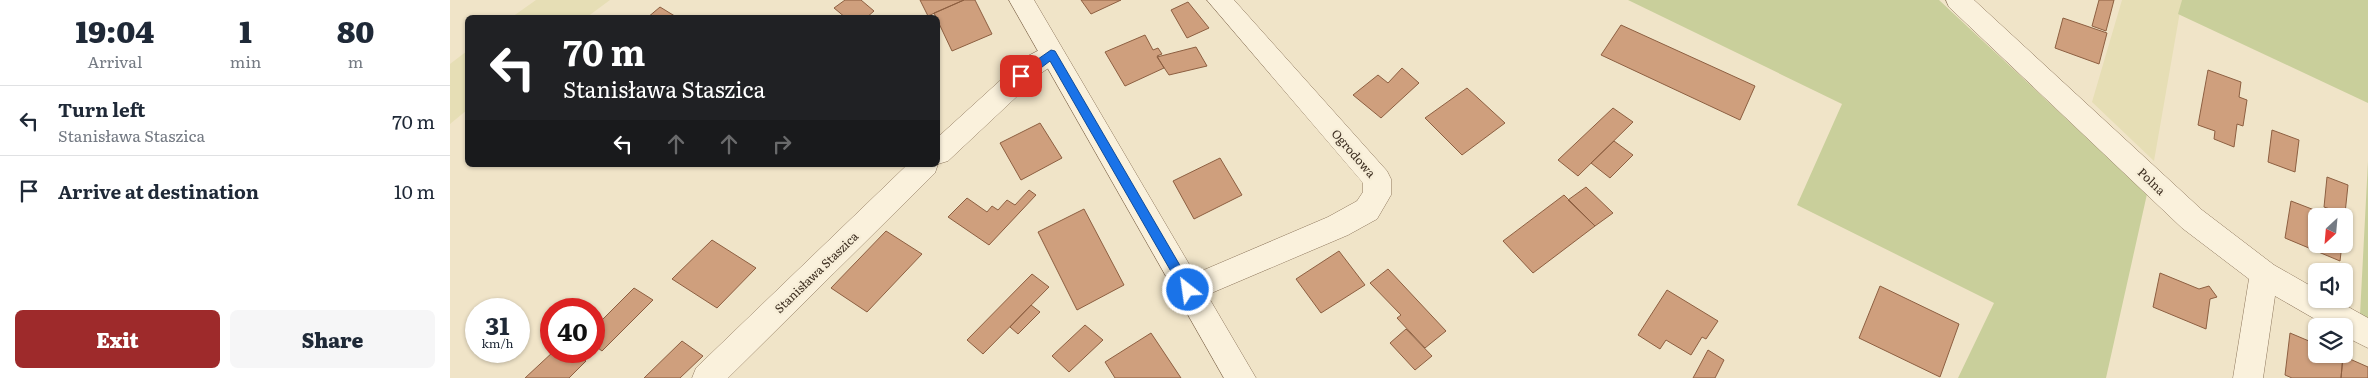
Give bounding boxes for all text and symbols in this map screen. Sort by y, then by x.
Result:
text: 19:04 [76,8,154,52]
text: 1 [239,8,252,52]
text: 80 [337,8,374,52]
text: 70 m [563,25,645,77]
icon: left [480,35,545,100]
text: Arrival [88,49,142,73]
text: min [230,49,261,73]
text: m [348,49,363,73]
pin [1000,55,1042,97]
icon: arrive [1007,62,1035,90]
text: Stanisława Staszica [563,72,765,105]
text: Turn left [58,95,145,123]
icon: left [15,107,43,135]
text: 70 m [392,107,435,135]
text: Stanisława Staszica [58,123,205,147]
street label: Ogrodowa [1328,125,1381,182]
icon: left [609,130,637,158]
icon: ahead [662,130,690,158]
icon: ahead [715,130,743,158]
icon: right [768,130,796,158]
street label: Polna [2134,163,2170,199]
icon: arrive [15,177,43,205]
text: Arrive at destination [58,177,259,205]
text: 10 m [394,177,435,205]
north arrow [2308,208,2352,252]
map controls [2308,208,2353,363]
street label: Stanisława Staszica [770,227,862,317]
position arrow [1161,263,1213,315]
button: sound [2308,263,2353,308]
speed limit sign: 40 [540,298,605,363]
text: 31 [485,306,510,343]
button: Exit [15,310,220,368]
button: Share [230,310,435,368]
button: layers [2308,318,2353,363]
text: km/h [482,334,513,352]

